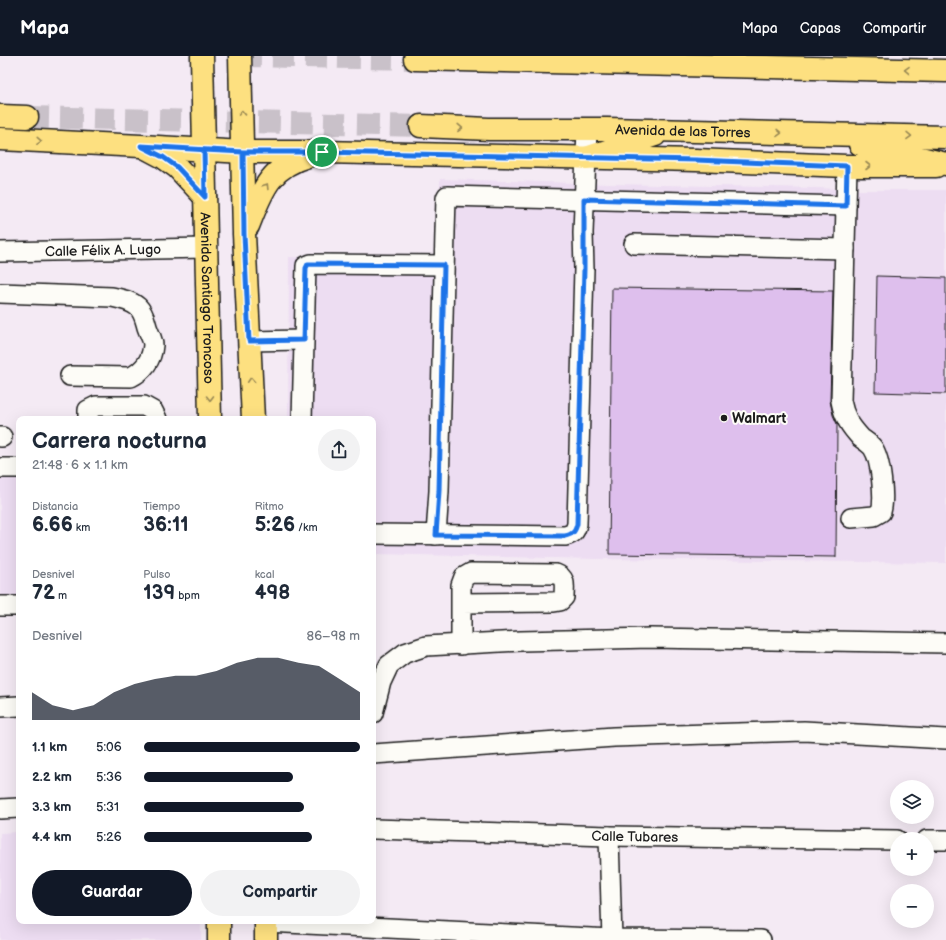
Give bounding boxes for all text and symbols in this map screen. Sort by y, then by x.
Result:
text: Mapa [20,17,69,40]
text: Mapa [742,20,778,37]
text: Capas [800,20,841,37]
text: Compartir [863,20,926,37]
one-way arrow [904,66,910,74]
one-way arrow [238,110,246,116]
street label: Avenida de las Torres [615,121,751,141]
one-way arrow [457,123,463,132]
one-way arrow [776,128,782,137]
one-way arrow [906,131,912,140]
pin [305,135,339,169]
one-way arrow [36,137,42,146]
icon: arrive [311,141,333,163]
one-way arrow [865,162,871,170]
one-way arrow [261,183,268,190]
street label: Avenida Santiago Troncoso [196,212,217,384]
street label: Calle Félix A. Lugo [45,241,161,260]
one-way arrow [247,377,256,383]
one-way arrow [206,395,214,401]
place label: Walmart [732,410,787,427]
marker: Walmart [719,413,729,423]
text: Carrera nocturna [32,428,207,455]
button: share [318,429,360,471]
text: 21:48 · 6 × 1.1 km [32,457,128,473]
text: Distancia [32,500,78,513]
text: Tiempo [143,500,180,513]
text: Ritmo [255,500,284,513]
text: 6.66 [32,513,73,537]
text: 36:11 [143,513,189,537]
text: 5:26 [255,513,295,537]
text: km [73,521,90,534]
text: /km [295,521,318,534]
text: Desnivel [32,568,74,581]
text: Pulso [143,568,171,581]
text: kcal [255,568,274,581]
text: 72 [32,581,55,605]
text: 139 [143,581,175,605]
text: 498 [255,581,290,605]
text: m [55,589,67,602]
text: bpm [175,589,200,602]
text: Desnivel [32,628,82,644]
text: 86–98 m [307,628,360,644]
text: 1.1 km [32,739,67,755]
text: 5:06 [96,739,122,755]
text: 2.2 km [32,769,72,785]
text: 5:36 [96,769,122,785]
map controls [890,780,934,928]
button: layers [890,780,934,824]
text: 3.3 km [32,799,71,815]
text: 5:31 [96,799,119,815]
street label: Calle Tubares [591,827,678,846]
text: 4.4 km [32,829,72,845]
text: 5:26 [96,829,122,845]
button: + [890,832,934,876]
button: Guardar [32,870,192,916]
button: Compartir [200,870,360,916]
button: − [890,884,934,928]

